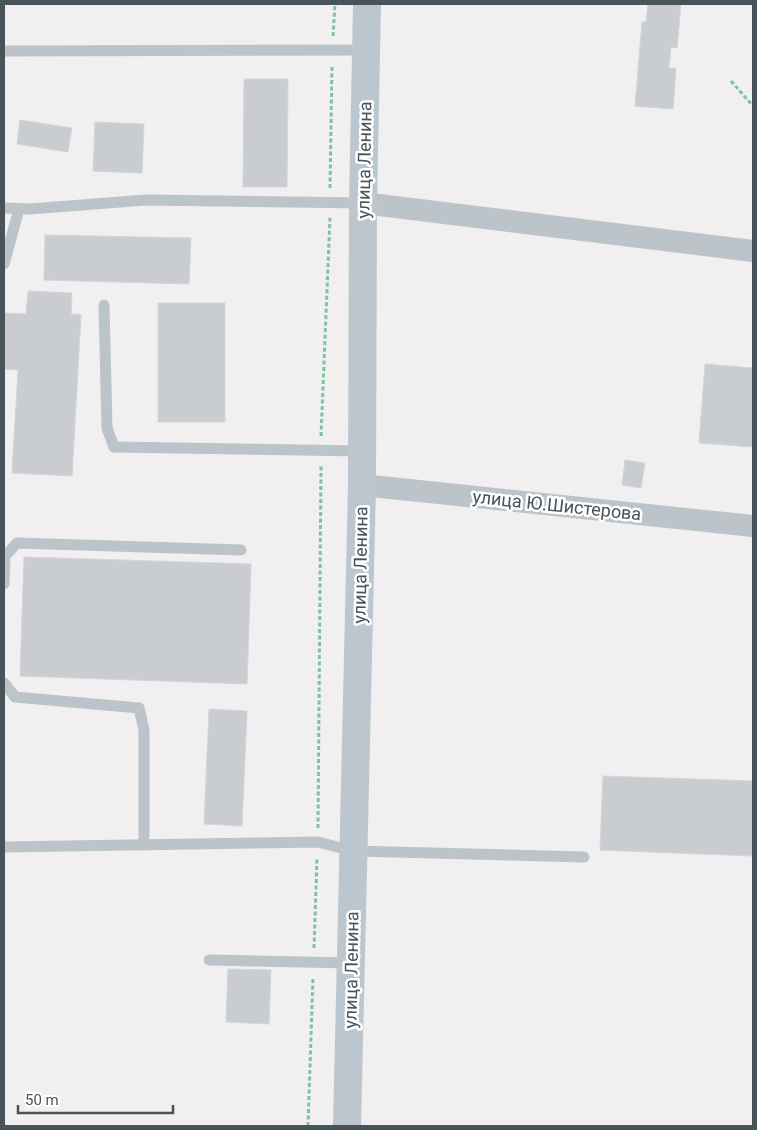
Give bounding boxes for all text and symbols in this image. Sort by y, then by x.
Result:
street label: улица Ленина [352,101,376,219]
street label: улица Ю.Шистерова [472,486,642,524]
street label: улица Ленина [348,506,372,624]
street label: улица Ленина [339,911,363,1029]
scale bar [18,1082,172,1114]
text: 50 m [25,1091,59,1109]

